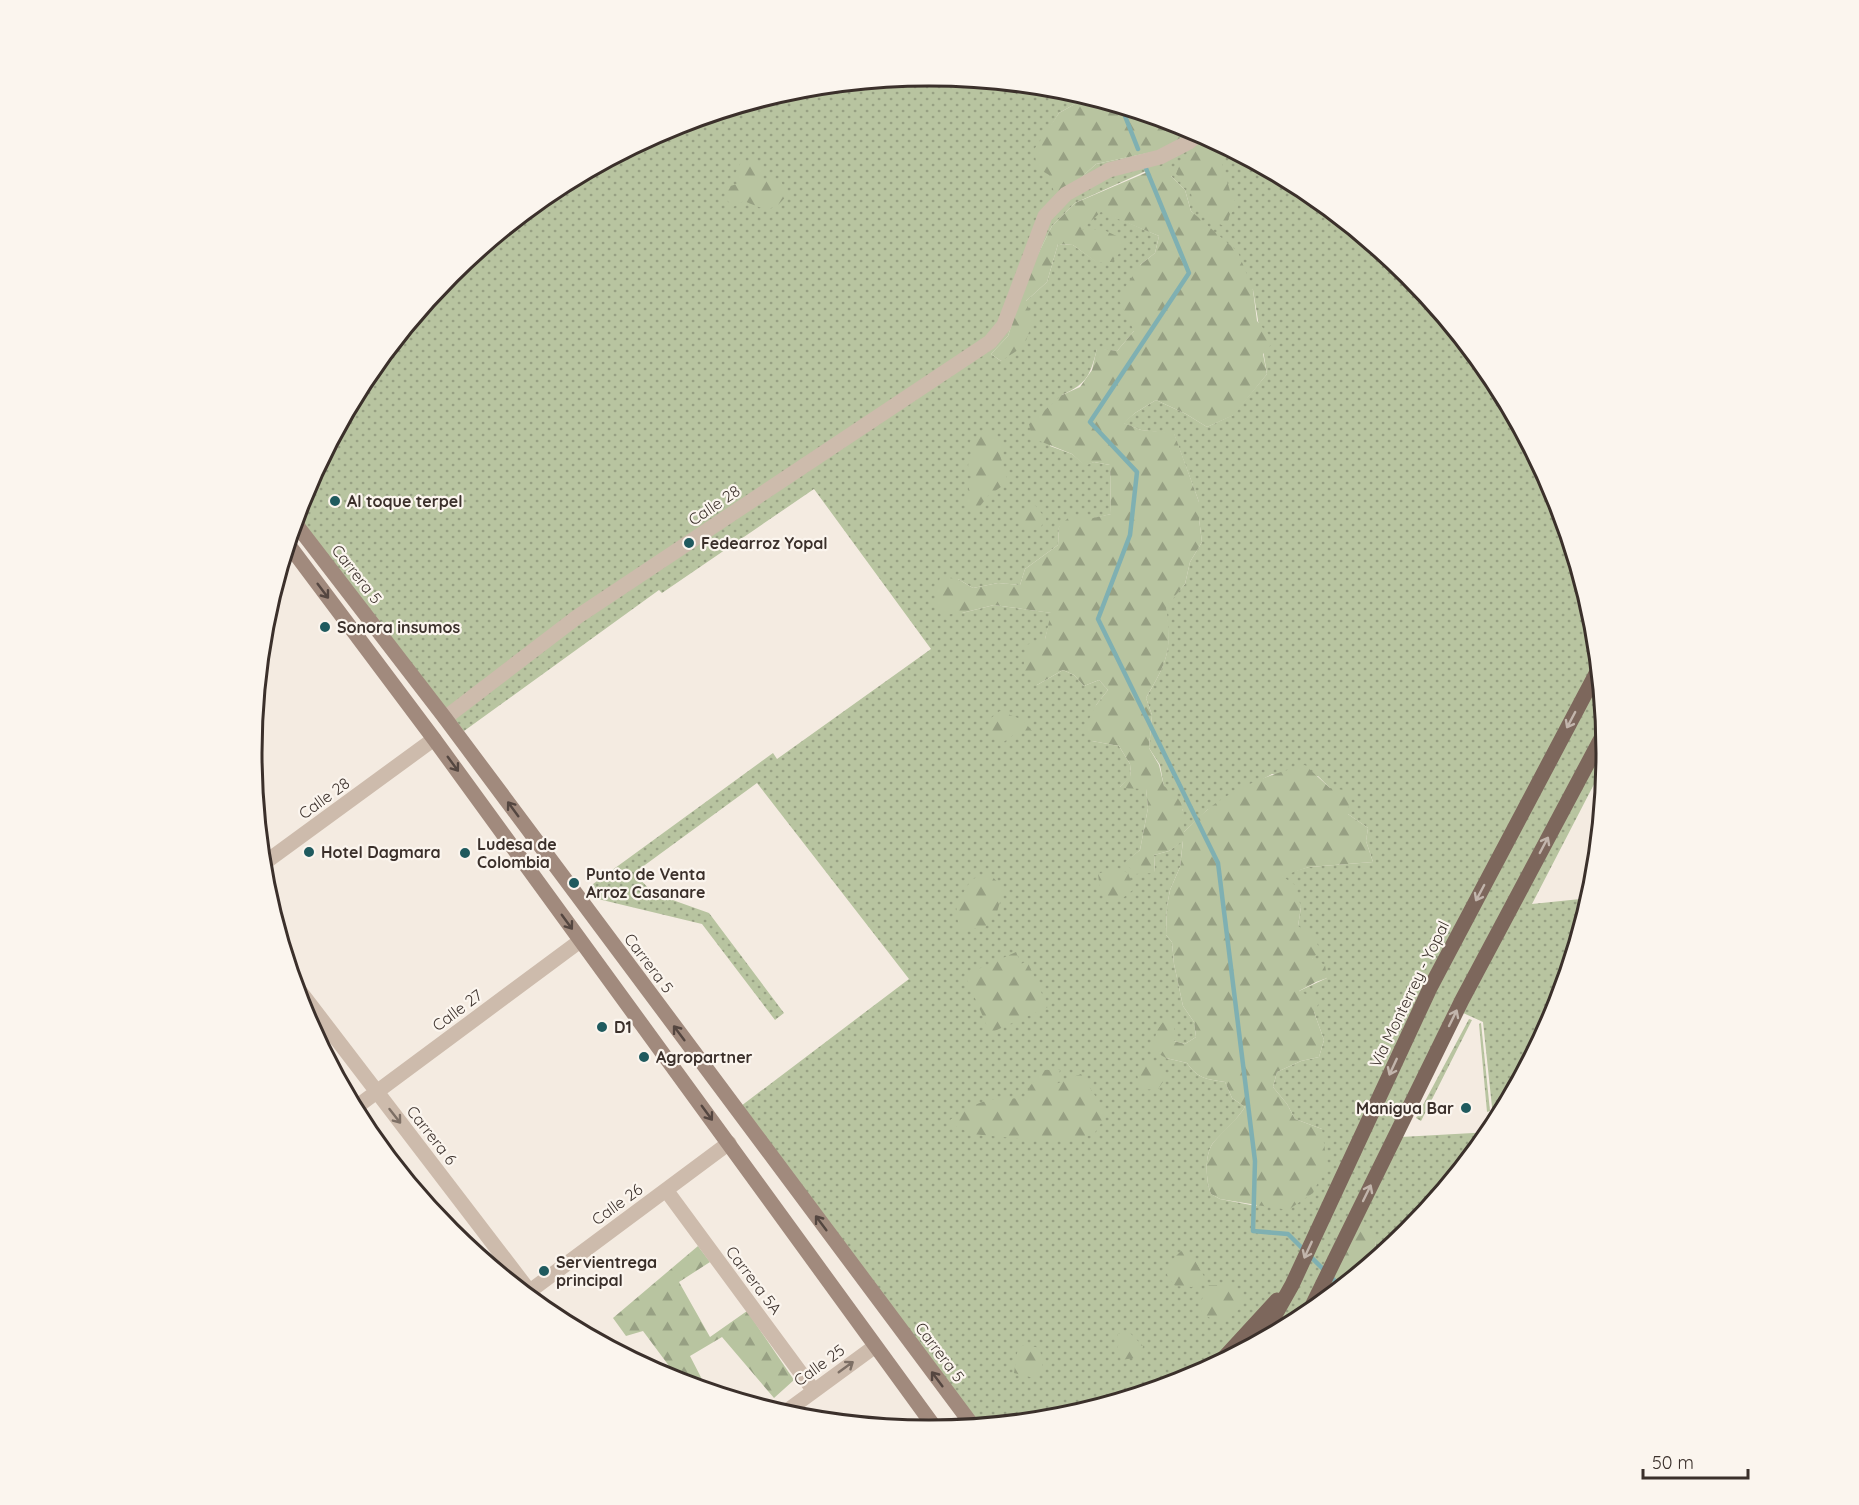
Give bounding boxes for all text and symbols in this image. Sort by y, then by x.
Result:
street label: Calle 28 [684,480,744,530]
place label: Al toque terpel [347,491,463,511]
marker: Al toque terpel [328,494,342,508]
place label: Fedearroz Yopal [701,533,828,553]
marker: Fedearroz Yopal [682,536,696,550]
street label: Carrera 5 [328,540,386,608]
one-way arrow [317,583,330,599]
place label: Sonora insumos [337,617,460,637]
marker: Sonora insumos [318,620,332,634]
one-way arrow [1565,711,1577,728]
one-way arrow [447,755,459,772]
street label: Calle 28 [295,773,353,823]
one-way arrow [507,802,519,818]
place label: Ludesa de Colombia [477,834,557,872]
one-way arrow [1539,837,1550,855]
place label: Hotel Dagmara [321,842,441,862]
marker: Hotel Dagmara [302,845,316,859]
marker: Ludesa de Colombia [458,846,472,860]
place label: Punto de Venta Arroz Casanare [586,864,705,902]
marker: Punto de Venta Arroz Casanare [567,876,581,890]
one-way arrow [1474,883,1485,901]
one-way arrow [561,914,573,930]
street label: Vía Monterrey - Yopal [1365,917,1453,1071]
street label: Carrera 5 [620,929,678,997]
street label: Calle 27 [428,985,486,1035]
one-way arrow [1448,1009,1460,1027]
place label: D1 [614,1017,632,1037]
marker: D1 [595,1020,609,1034]
one-way arrow [673,1026,685,1042]
place label: Agropartner [656,1047,753,1067]
marker: Agropartner [637,1050,651,1064]
one-way arrow [1387,1057,1398,1075]
place label: Manigua Bar [1356,1098,1454,1118]
street label: Carrera 6 [403,1101,462,1169]
marker: Manigua Bar [1459,1101,1473,1115]
one-way arrow [701,1105,713,1121]
one-way arrow [389,1108,401,1124]
street label: Calle 26 [588,1179,647,1229]
one-way arrow [1362,1184,1373,1202]
one-way arrow [814,1216,827,1232]
one-way arrow [1302,1241,1313,1259]
street label: Carrera 5A [722,1242,786,1318]
place label: Servientrega principal [556,1252,657,1290]
marker: Servientrega principal [537,1264,551,1278]
street label: Carrera 5 [911,1318,969,1386]
street label: Calle 25 [790,1340,848,1390]
one-way arrow [838,1361,854,1374]
one-way arrow [931,1372,944,1388]
scale bar [1643,1442,1748,1480]
text: 50 m [1652,1451,1694,1474]

